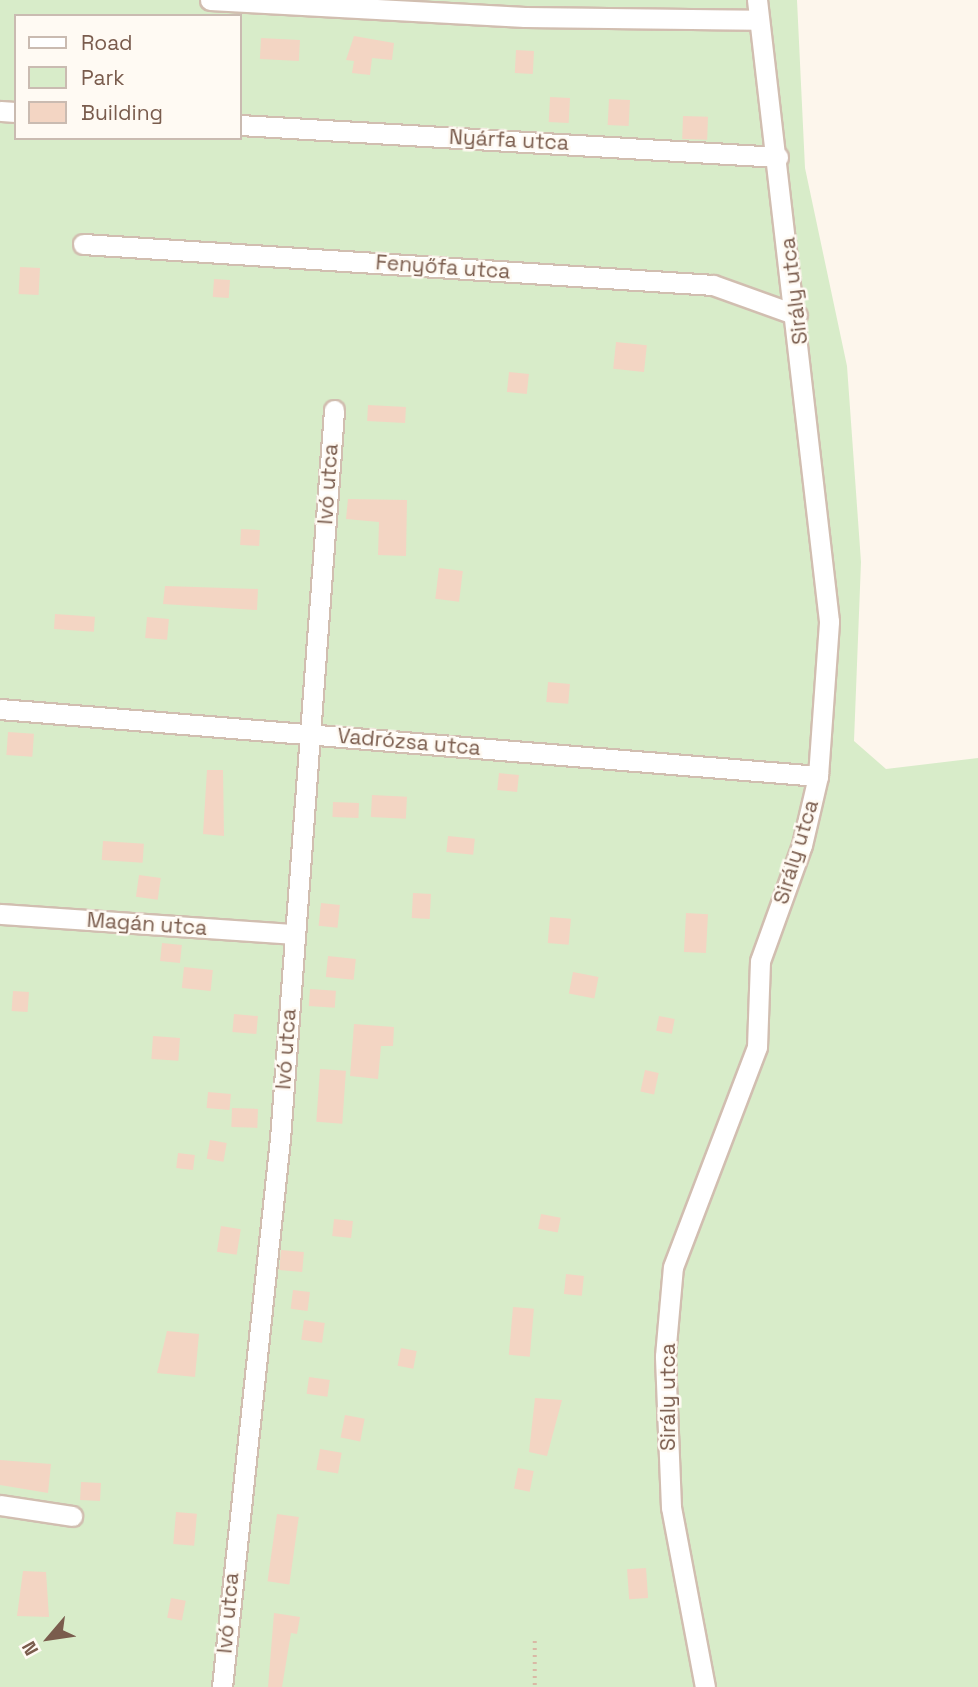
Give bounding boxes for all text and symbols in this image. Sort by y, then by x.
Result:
legend [14,14,242,140]
text: Road [81,29,133,56]
text: Park [81,64,125,91]
text: Building [81,99,163,126]
street label: Nyárfa utca [448,124,570,156]
street label: Sirály utca [775,236,813,346]
street label: Fenyőfa utca [375,250,511,284]
street label: Ivó utca [313,443,343,525]
street label: Vadrózsa utca [336,723,482,761]
street label: Sirály utca [768,797,824,907]
street label: Magán utca [86,907,208,941]
street label: Ivó utca [271,1008,301,1090]
street label: Sirály utca [655,1343,681,1451]
street label: Ivó utca [212,1571,244,1655]
north arrow [14,1603,84,1673]
text: N [16,1637,44,1660]

